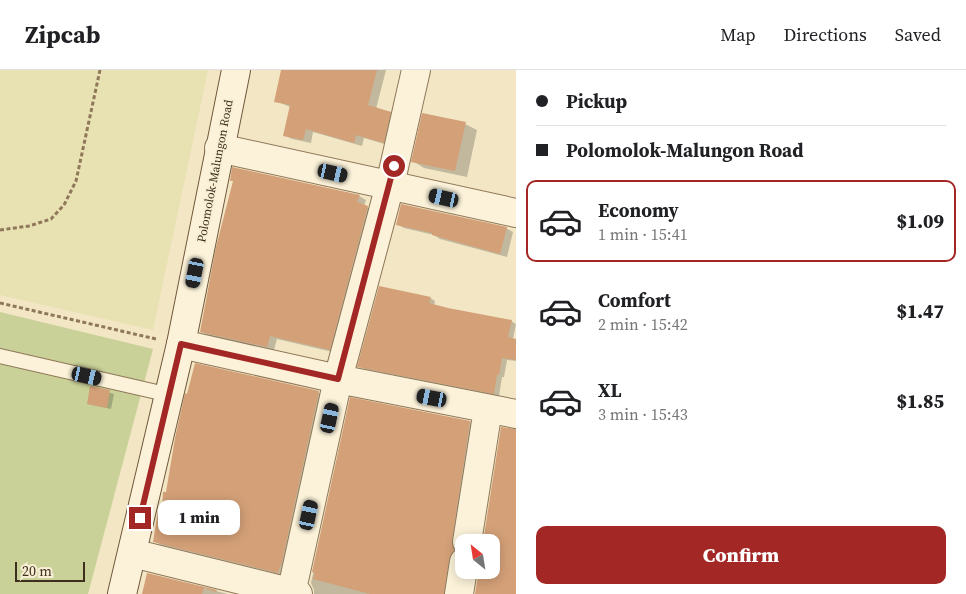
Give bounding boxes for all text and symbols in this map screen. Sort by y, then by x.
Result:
text: Zipcab [25,18,100,51]
text: Map [720,22,756,47]
text: Directions [784,22,867,47]
text: Saved [895,22,941,47]
text: Pickup [566,88,627,114]
street label: Polomolok-Malungon Road [193,98,237,244]
text: Polomolok-Malungon Road [566,137,803,163]
route start [383,155,405,177]
car [316,162,349,184]
car [427,187,460,209]
text: Economy [598,197,679,223]
icon: car [538,199,583,244]
text: $1.09 [896,208,944,234]
text: 1 min · 15:41 [598,223,688,245]
car [184,257,205,289]
text: Comfort [598,287,671,313]
icon: car [538,289,583,334]
text: $1.47 [896,298,944,324]
text: 2 min · 15:42 [598,313,688,335]
car [70,365,103,387]
text: XL [598,377,621,403]
icon: car [538,379,583,424]
car [415,388,448,408]
text: $1.85 [896,388,944,414]
car [319,402,340,434]
text: 3 min · 15:43 [598,403,688,425]
car [298,499,319,531]
callout: 1 min [158,500,240,536]
text: 1 min [178,506,220,528]
route end [129,507,151,529]
button: Confirm [536,526,946,584]
north arrow [455,534,500,579]
map controls [455,534,500,579]
scale bar [15,559,85,582]
text: 20 m [22,561,52,581]

